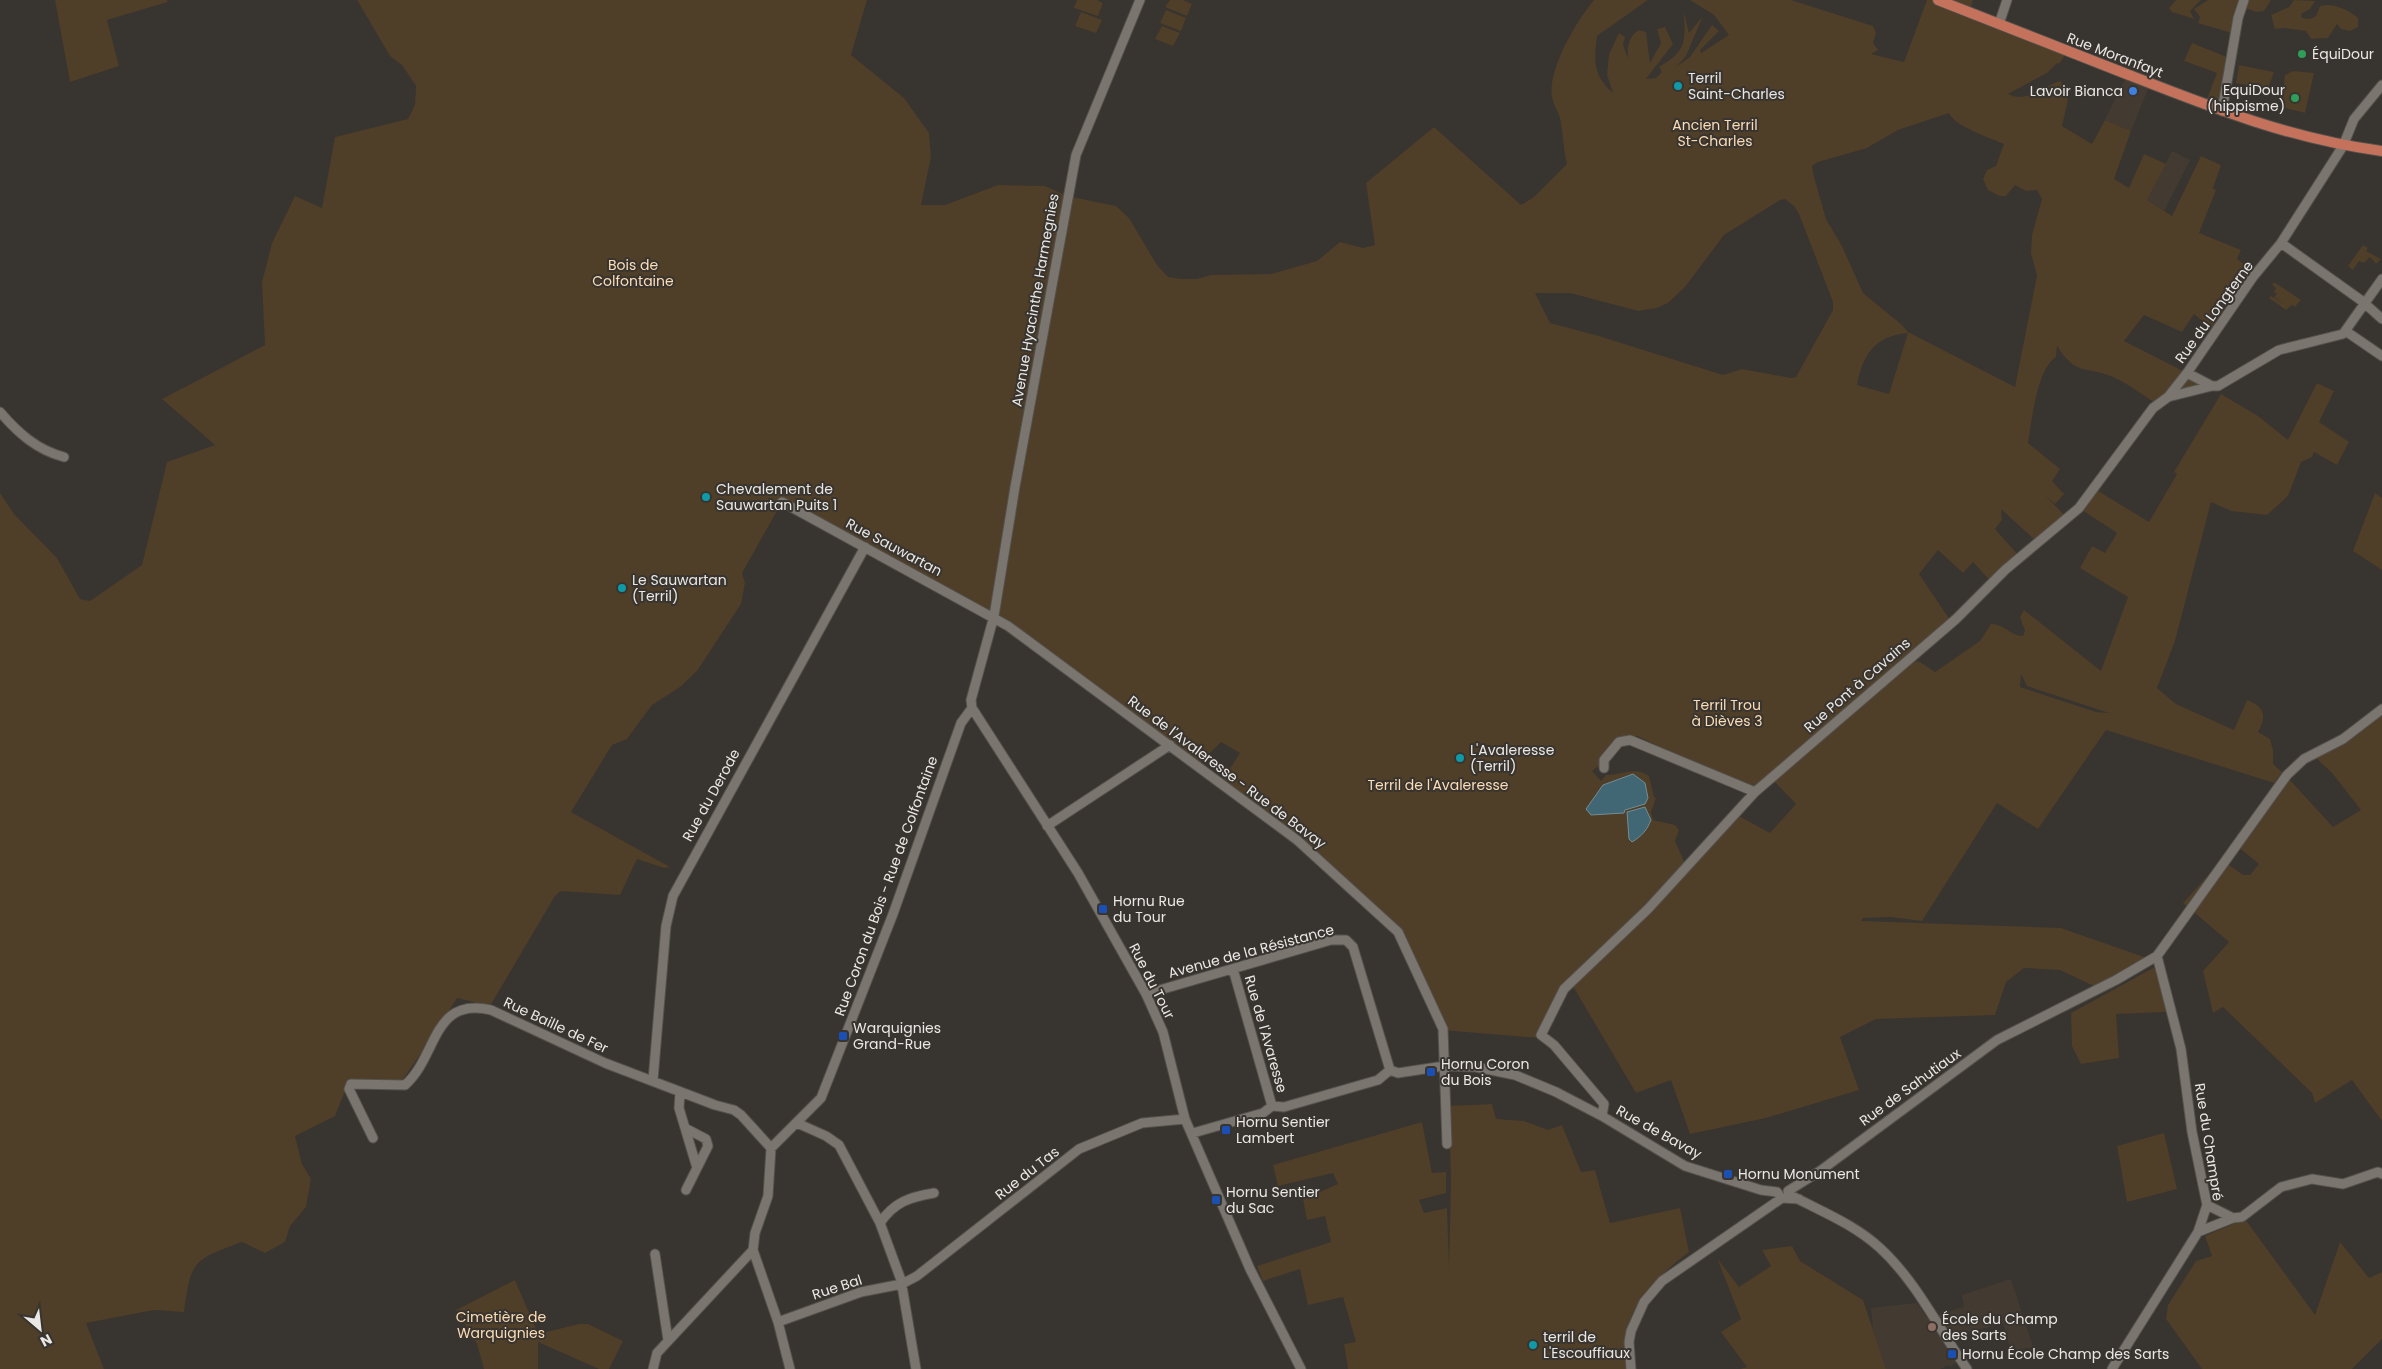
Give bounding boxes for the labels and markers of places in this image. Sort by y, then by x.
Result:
place label: ÉquiDour [2312,44,2374,64]
marker: ÉquiDour [2296,48,2308,60]
place label: Terril Saint-Charles [1688,68,1785,104]
marker: Terril Saint-Charles [1672,80,1684,92]
place label: EquiDour (hippisme) [2207,80,2285,116]
place label: Lavoir Bianca [2030,81,2123,101]
marker: Lavoir Bianca [2127,85,2139,97]
marker: EquiDour (hippisme) [2289,92,2301,104]
place label: Chevalement de Sauwartan Puits 1 [716,479,837,515]
marker: Chevalement de Sauwartan Puits 1 [700,491,712,503]
place label: Le Sauwartan (Terril) [632,570,727,606]
marker: Le Sauwartan (Terril) [616,582,628,594]
place label: L'Avaleresse (Terril) [1470,740,1555,776]
marker: L'Avaleresse (Terril) [1454,752,1466,764]
place label: Hornu Rue du Tour [1113,891,1185,927]
marker: Hornu Rue du Tour [1097,903,1109,915]
place label: Warquignies Grand-Rue [853,1018,941,1054]
marker: Warquignies Grand-Rue [837,1030,849,1042]
place label: Hornu Coron du Bois [1441,1054,1529,1090]
marker: Hornu Coron du Bois [1425,1066,1437,1078]
place label: Hornu Sentier Lambert [1236,1112,1330,1148]
marker: Hornu Sentier Lambert [1220,1124,1232,1136]
place label: Hornu Monument [1738,1164,1860,1184]
marker: Hornu Monument [1722,1168,1734,1180]
place label: Hornu Sentier du Sac [1226,1182,1320,1218]
marker: Hornu Sentier du Sac [1210,1194,1222,1206]
place label: École du Champ des Sarts [1942,1309,2058,1345]
marker: École du Champ des Sarts [1926,1321,1938,1333]
place label: terril de L'Escouffiaux [1543,1327,1630,1363]
marker: terril de L'Escouffiaux [1527,1339,1539,1351]
place label: Hornu École Champ des Sarts [1962,1344,2169,1364]
marker: Hornu École Champ des Sarts [1946,1348,1958,1360]

